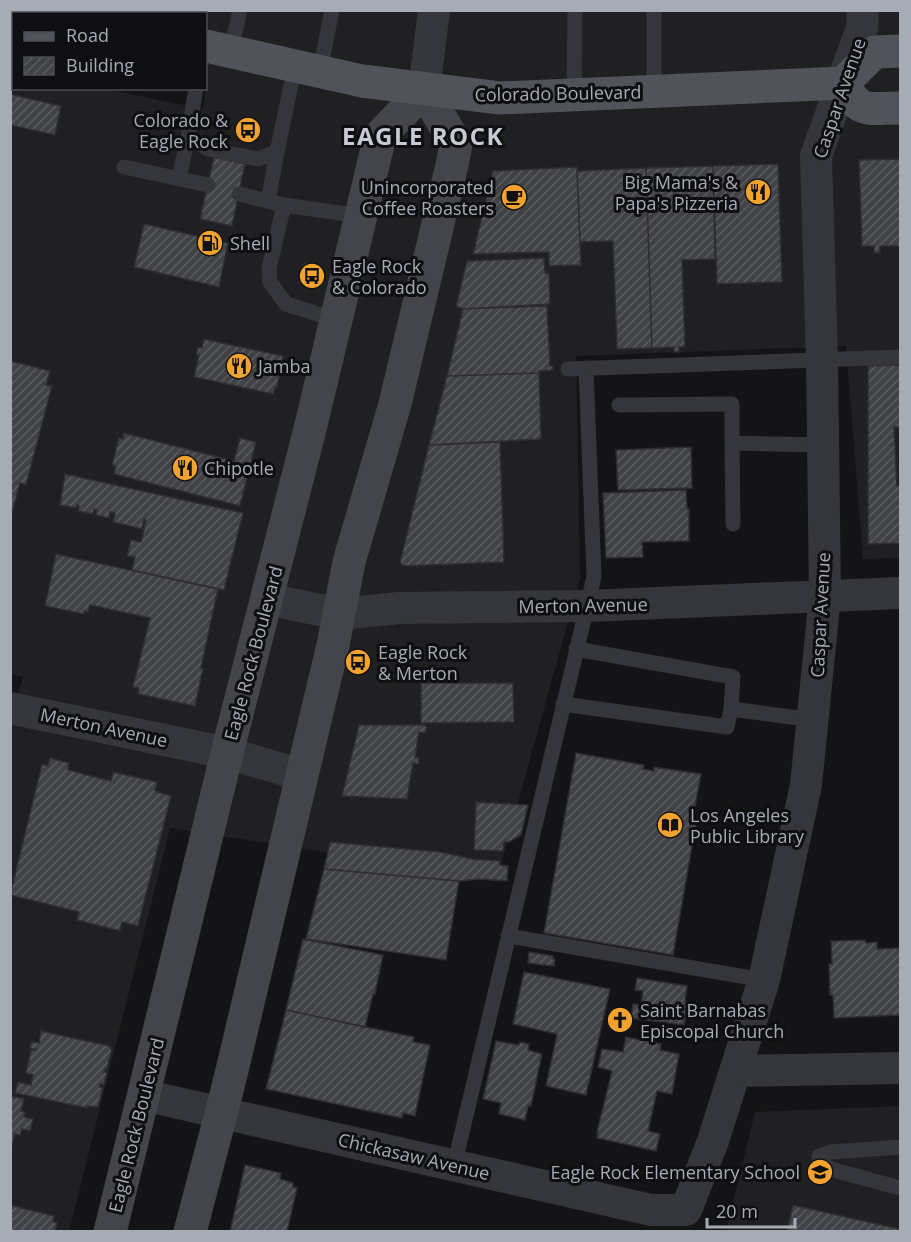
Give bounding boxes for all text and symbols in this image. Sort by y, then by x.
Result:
legend [12,12,207,90]
text: Road [66,23,109,47]
street label: Caspar Avenue [807,35,871,161]
text: Building [66,53,134,77]
street label: Colorado Boulevard [474,80,642,106]
place label: Colorado & Eagle Rock [133,108,229,153]
bus stop icon: Colorado & Eagle Rock [233,115,263,145]
district label: EAGLE ROCK [342,119,504,152]
place label: Big Mama's & Papa's Pizzeria [615,170,739,215]
place label: Unincorporated Coffee Roasters [361,175,494,220]
restaurant icon: Big Mama's & Papa's Pizzeria [743,177,773,207]
cafe icon: Unincorporated Coffee Roasters [499,182,529,212]
fuel station icon: Shell [195,228,225,258]
place label: Shell [230,231,270,255]
place label: Eagle Rock & Colorado [332,254,427,299]
bus stop icon: Eagle Rock & Colorado [297,261,327,291]
restaurant icon: Jamba [224,351,254,381]
place label: Jamba [256,354,311,378]
restaurant icon: Chipotle [170,453,200,483]
place label: Chipotle [204,456,274,480]
street label: Caspar Avenue [805,552,835,678]
street label: Eagle Rock Boulevard [218,563,288,743]
street label: Merton Avenue [518,592,648,618]
place label: Eagle Rock & Merton [378,640,468,685]
bus stop icon: Eagle Rock & Merton [343,647,373,677]
street label: Merton Avenue [38,702,170,752]
place label: Los Angeles Public Library [690,803,805,848]
library icon: Los Angeles Public Library [655,810,685,840]
place label: Saint Barnabas Episcopal Church [640,998,784,1043]
church icon: Saint Barnabas Episcopal Church [605,1005,635,1035]
street label: Eagle Rock Boulevard [103,1035,169,1215]
street label: Chickasaw Avenue [336,1127,492,1185]
school or university icon: Eagle Rock Elementary School [805,1157,835,1187]
place label: Eagle Rock Elementary School [551,1160,800,1184]
scale bar [707,1191,796,1229]
text: 20 m [716,1199,758,1223]

